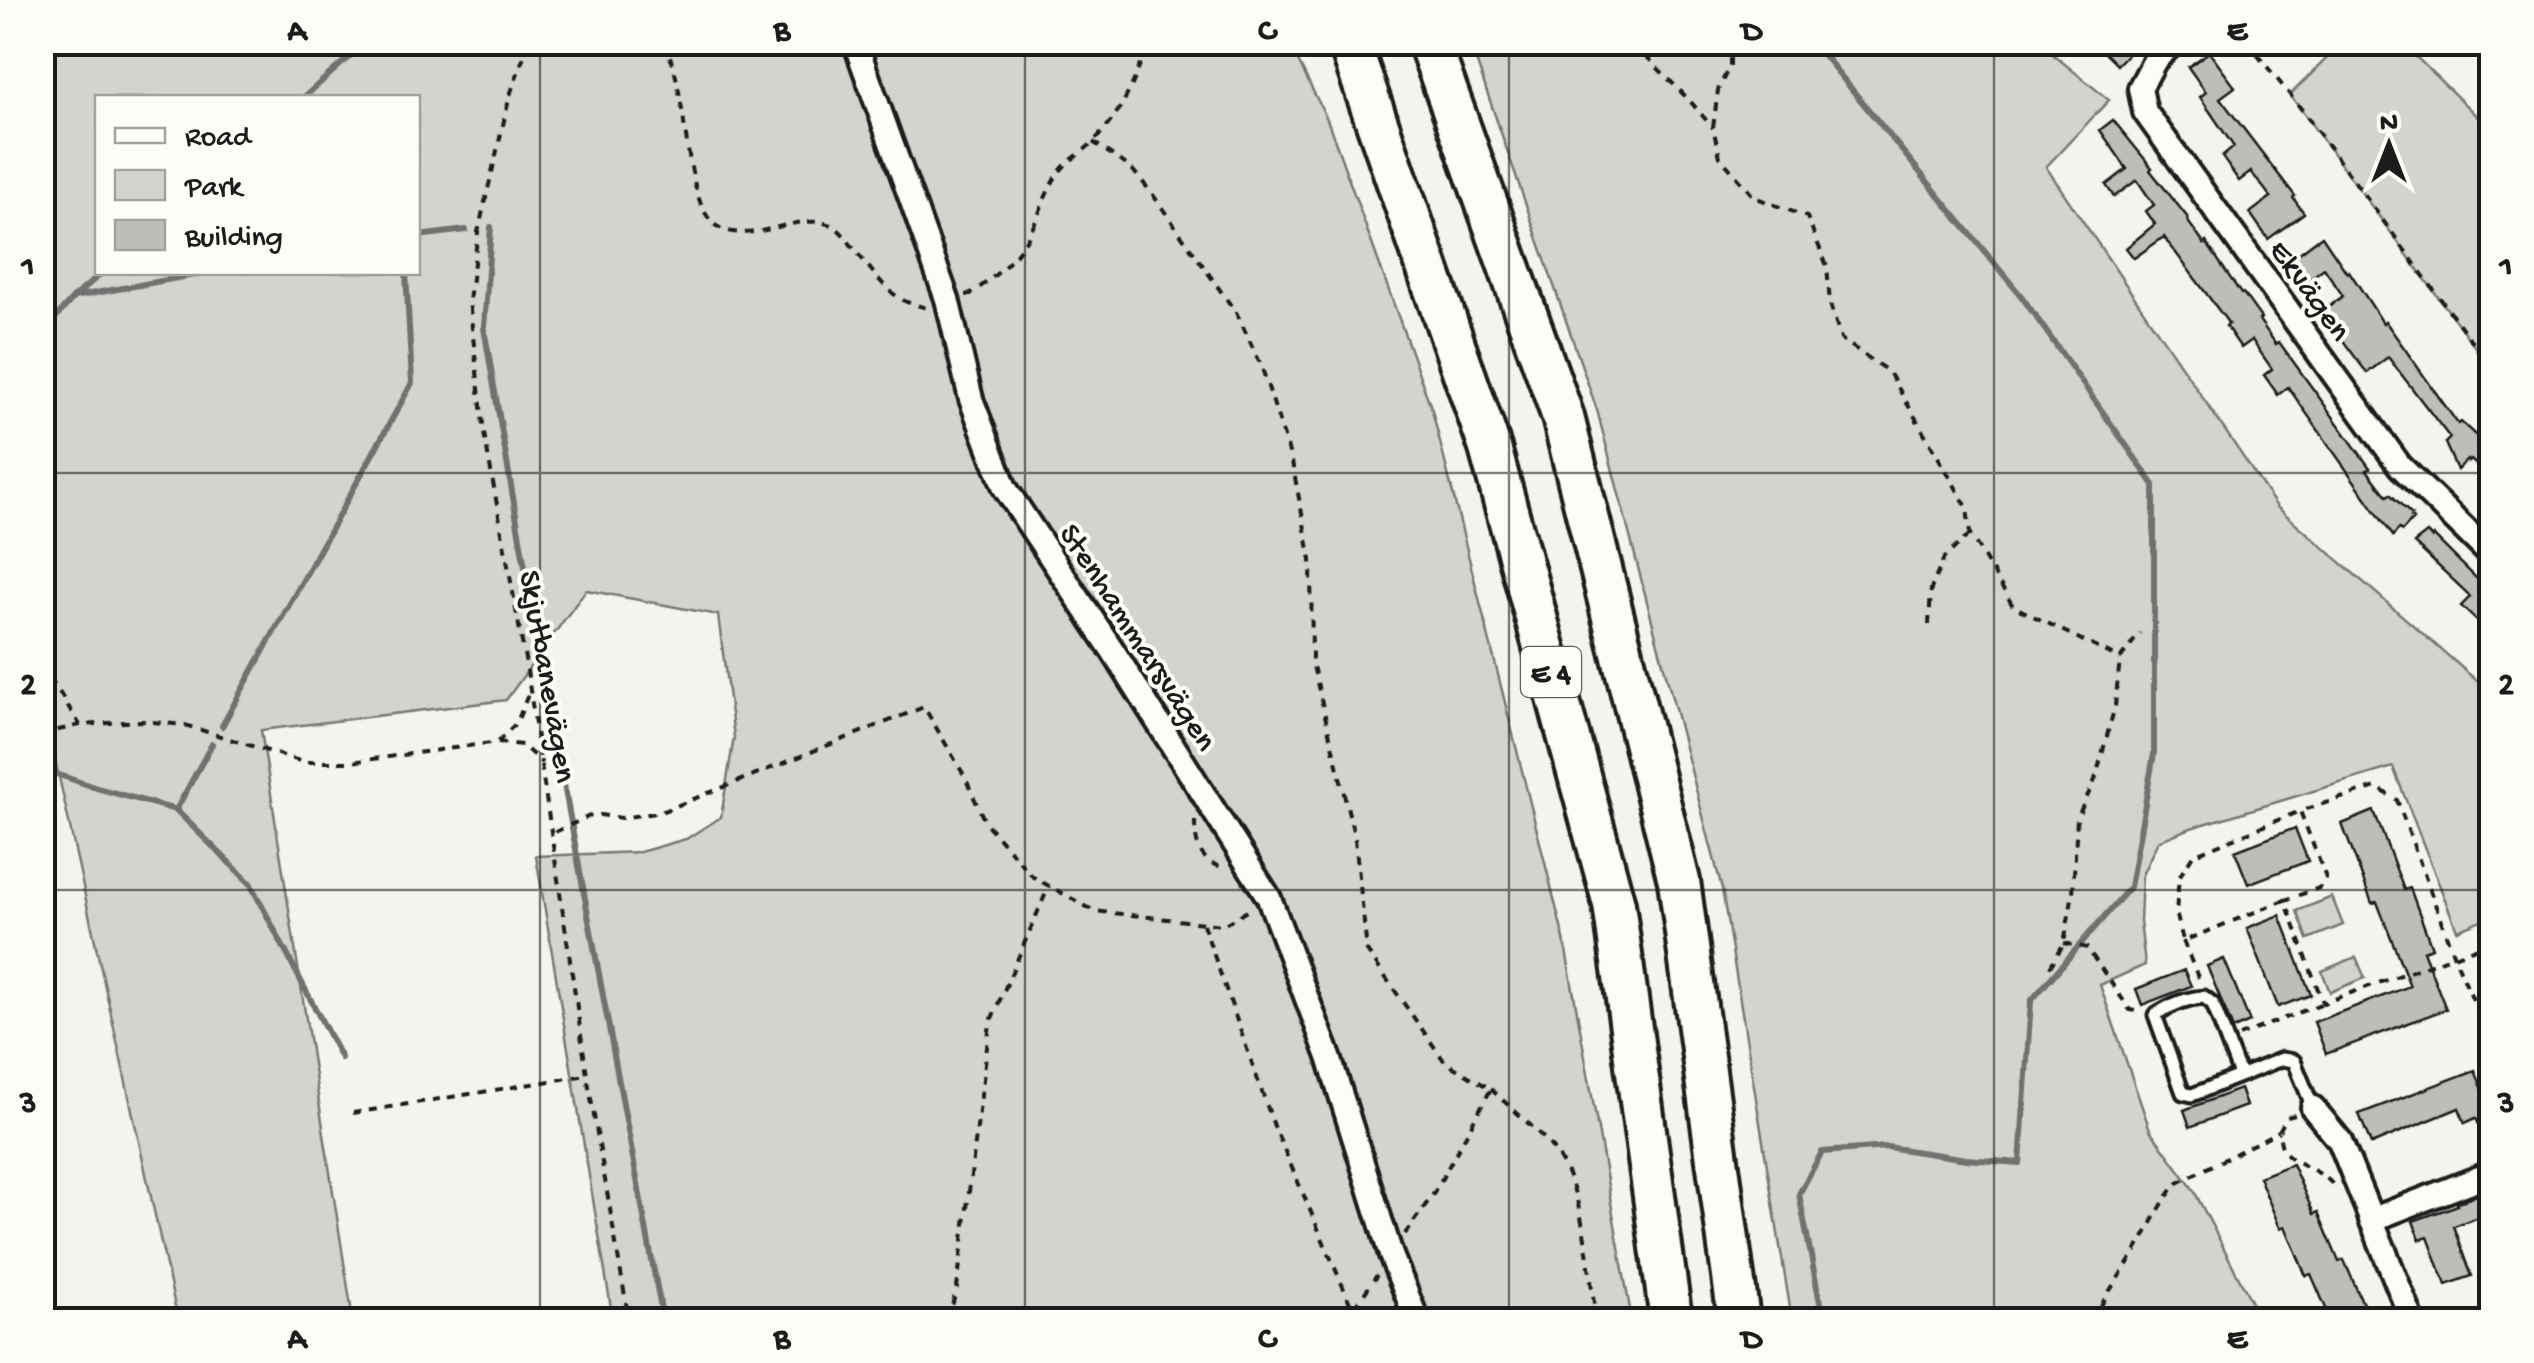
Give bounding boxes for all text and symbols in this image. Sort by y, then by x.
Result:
text: A [287,14,309,52]
text: B [773,14,792,52]
text: C [1258,14,1278,52]
text: D [1739,14,1764,52]
text: E [2227,14,2249,52]
legend [95,95,420,275]
north arrow [2339,95,2439,195]
text: N [2380,108,2398,141]
text: Road [185,122,253,157]
text: Park [184,172,245,207]
text: Building [184,222,283,257]
street label: Ekvägen [2258,234,2357,350]
text: 1 [21,250,34,288]
text: 1 [2499,250,2512,288]
street label: Stenhammarsvägen [1048,518,1223,759]
street label: Skjutbanevägen [508,568,582,786]
road number: E 4 [1521,647,1581,697]
text: 2 [20,668,36,706]
text: 2 [2498,668,2514,706]
text: 3 [19,1086,36,1124]
text: 3 [2497,1086,2514,1124]
text: A [287,1322,309,1360]
text: B [773,1322,792,1360]
text: C [1258,1322,1278,1360]
text: D [1739,1322,1764,1360]
text: E [2227,1322,2249,1360]

